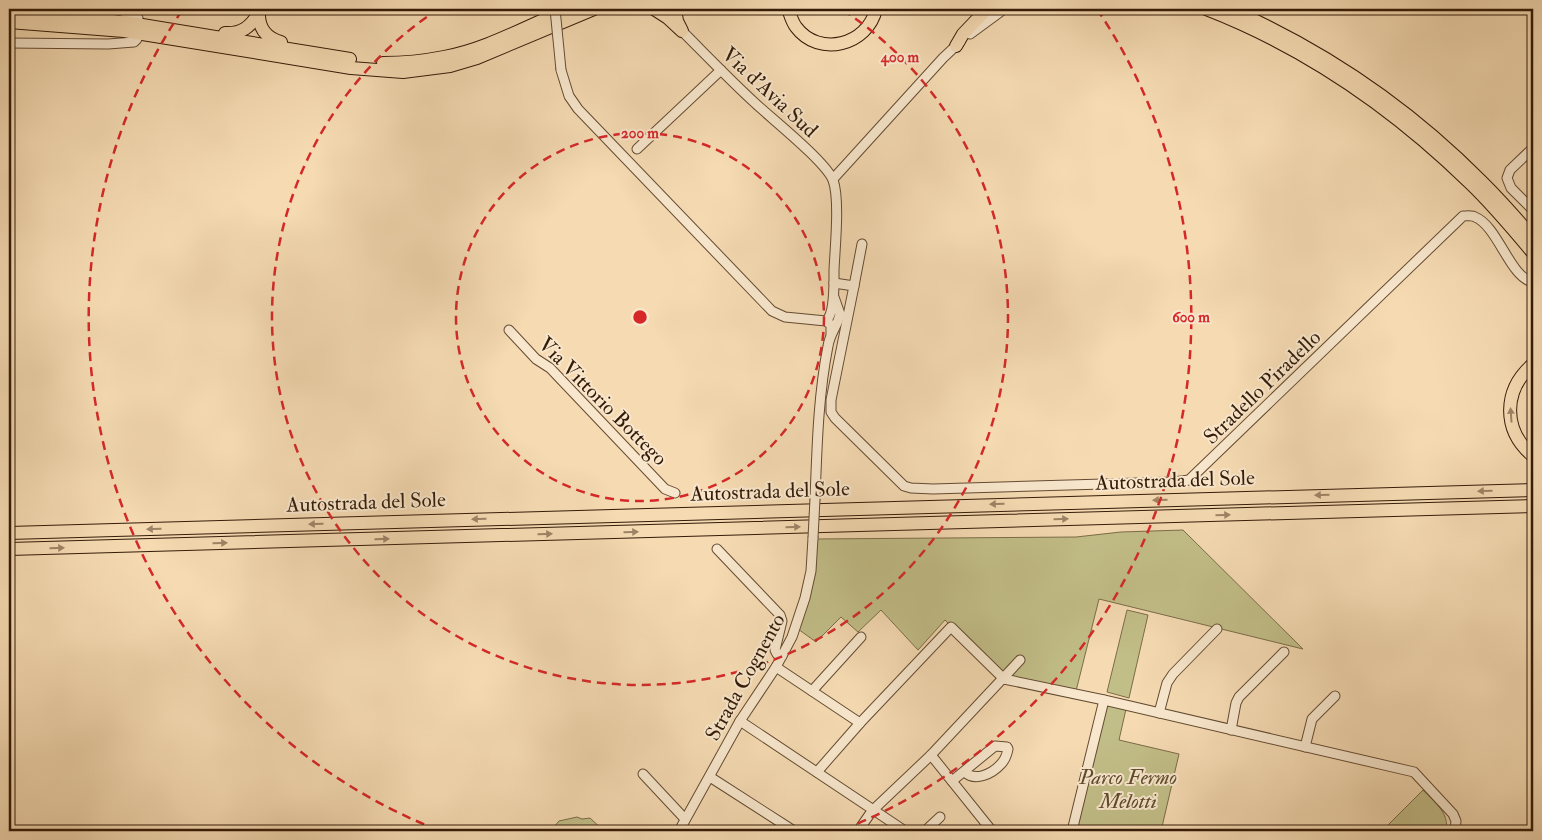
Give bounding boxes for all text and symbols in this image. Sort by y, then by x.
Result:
street label: Via d'Avia Sud [716,41,824,144]
text: 400 m [880,48,919,67]
text: 200 m [621,124,659,143]
centre of rings [631,308,649,326]
text: 600 m [1172,308,1210,327]
street label: Stradello Piradello [1198,324,1327,450]
street label: Via Vittorio Bottego [532,331,673,472]
one-way arrow [1507,406,1515,422]
street label: Autostrada del Sole [1094,464,1255,497]
street label: Autostrada del Sole [689,475,850,508]
street label: Autostrada del Sole [285,486,446,519]
one-way arrow [1476,487,1492,495]
one-way arrow [1314,492,1330,500]
one-way arrow [1151,496,1167,504]
one-way arrow [989,501,1005,509]
one-way arrow [1216,511,1232,519]
one-way arrow [471,515,487,523]
one-way arrow [1053,515,1069,523]
one-way arrow [308,520,324,528]
one-way arrow [786,523,802,531]
one-way arrow [146,525,162,533]
one-way arrow [623,527,639,535]
one-way arrow [537,530,553,538]
one-way arrow [375,535,391,543]
one-way arrow [212,539,228,547]
one-way arrow [50,544,66,552]
street label: Strada Cognento [699,609,792,746]
park label: Parco Fermo Melotti [1078,764,1177,815]

